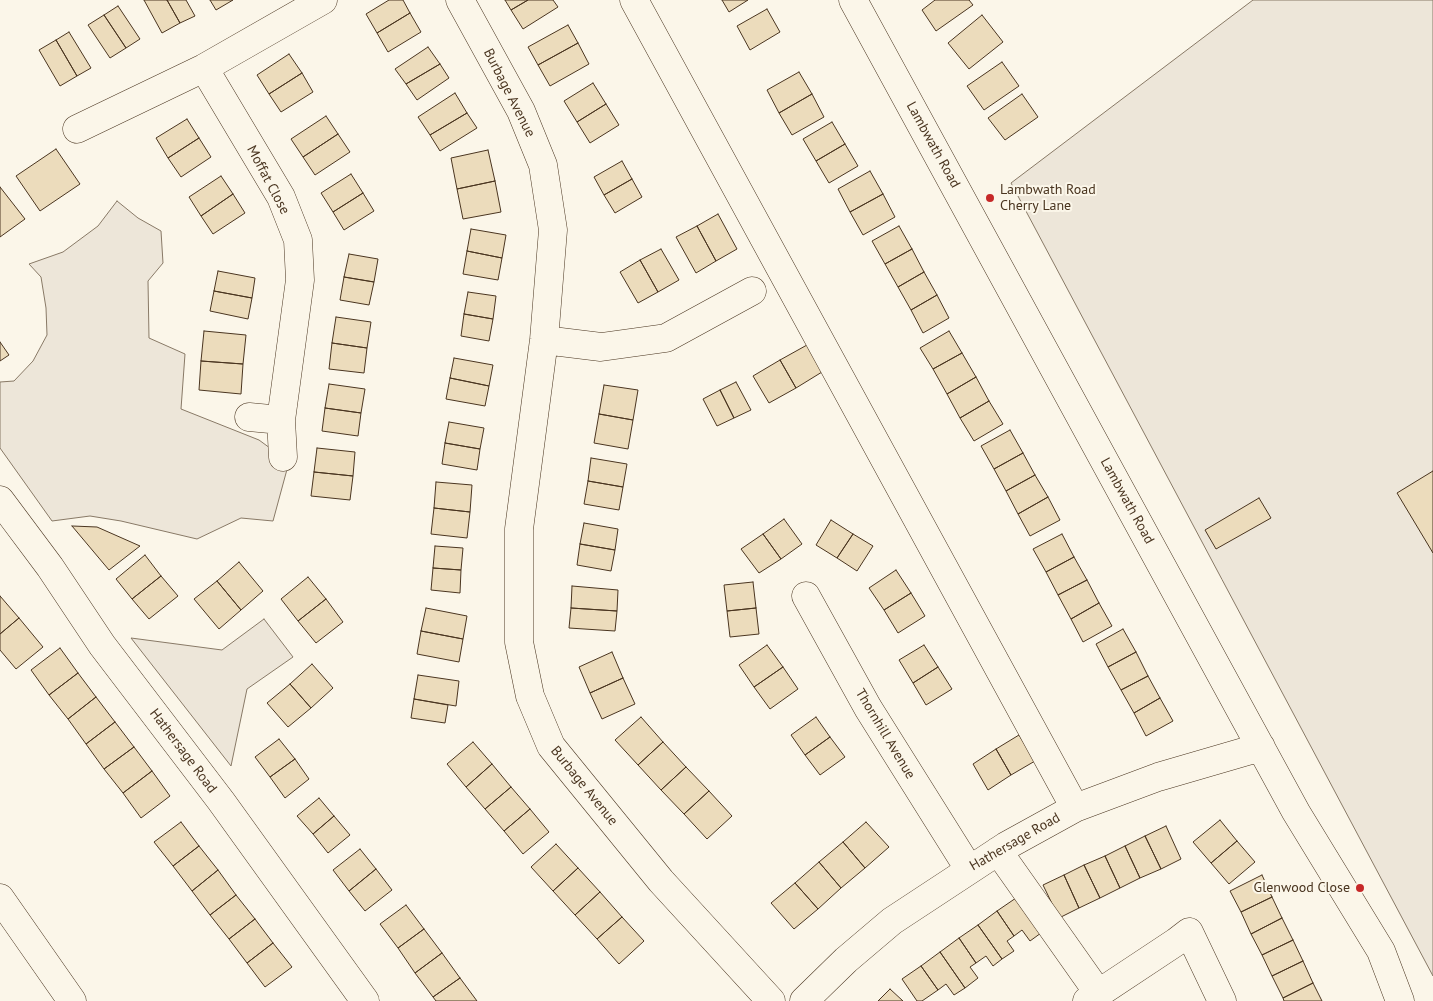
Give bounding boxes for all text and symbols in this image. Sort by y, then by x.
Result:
street label: Burbage Avenue [479,46,539,140]
street label: Lambwath Road [902,99,964,191]
street label: Moffat Close [243,143,293,217]
place label: Lambwath Road Cherry Lane [1000,182,1096,214]
marker: Lambwath Road Cherry Lane [984,192,996,204]
street label: Lambwath Road [1096,455,1158,547]
street label: Thornhill Avenue [851,686,919,782]
street label: Hathersage Road [146,705,220,797]
street label: Burbage Avenue [547,743,621,829]
street label: Hathersage Road [967,809,1063,875]
place label: Glenwood Close [1254,880,1350,896]
marker: Glenwood Close [1354,882,1366,894]

